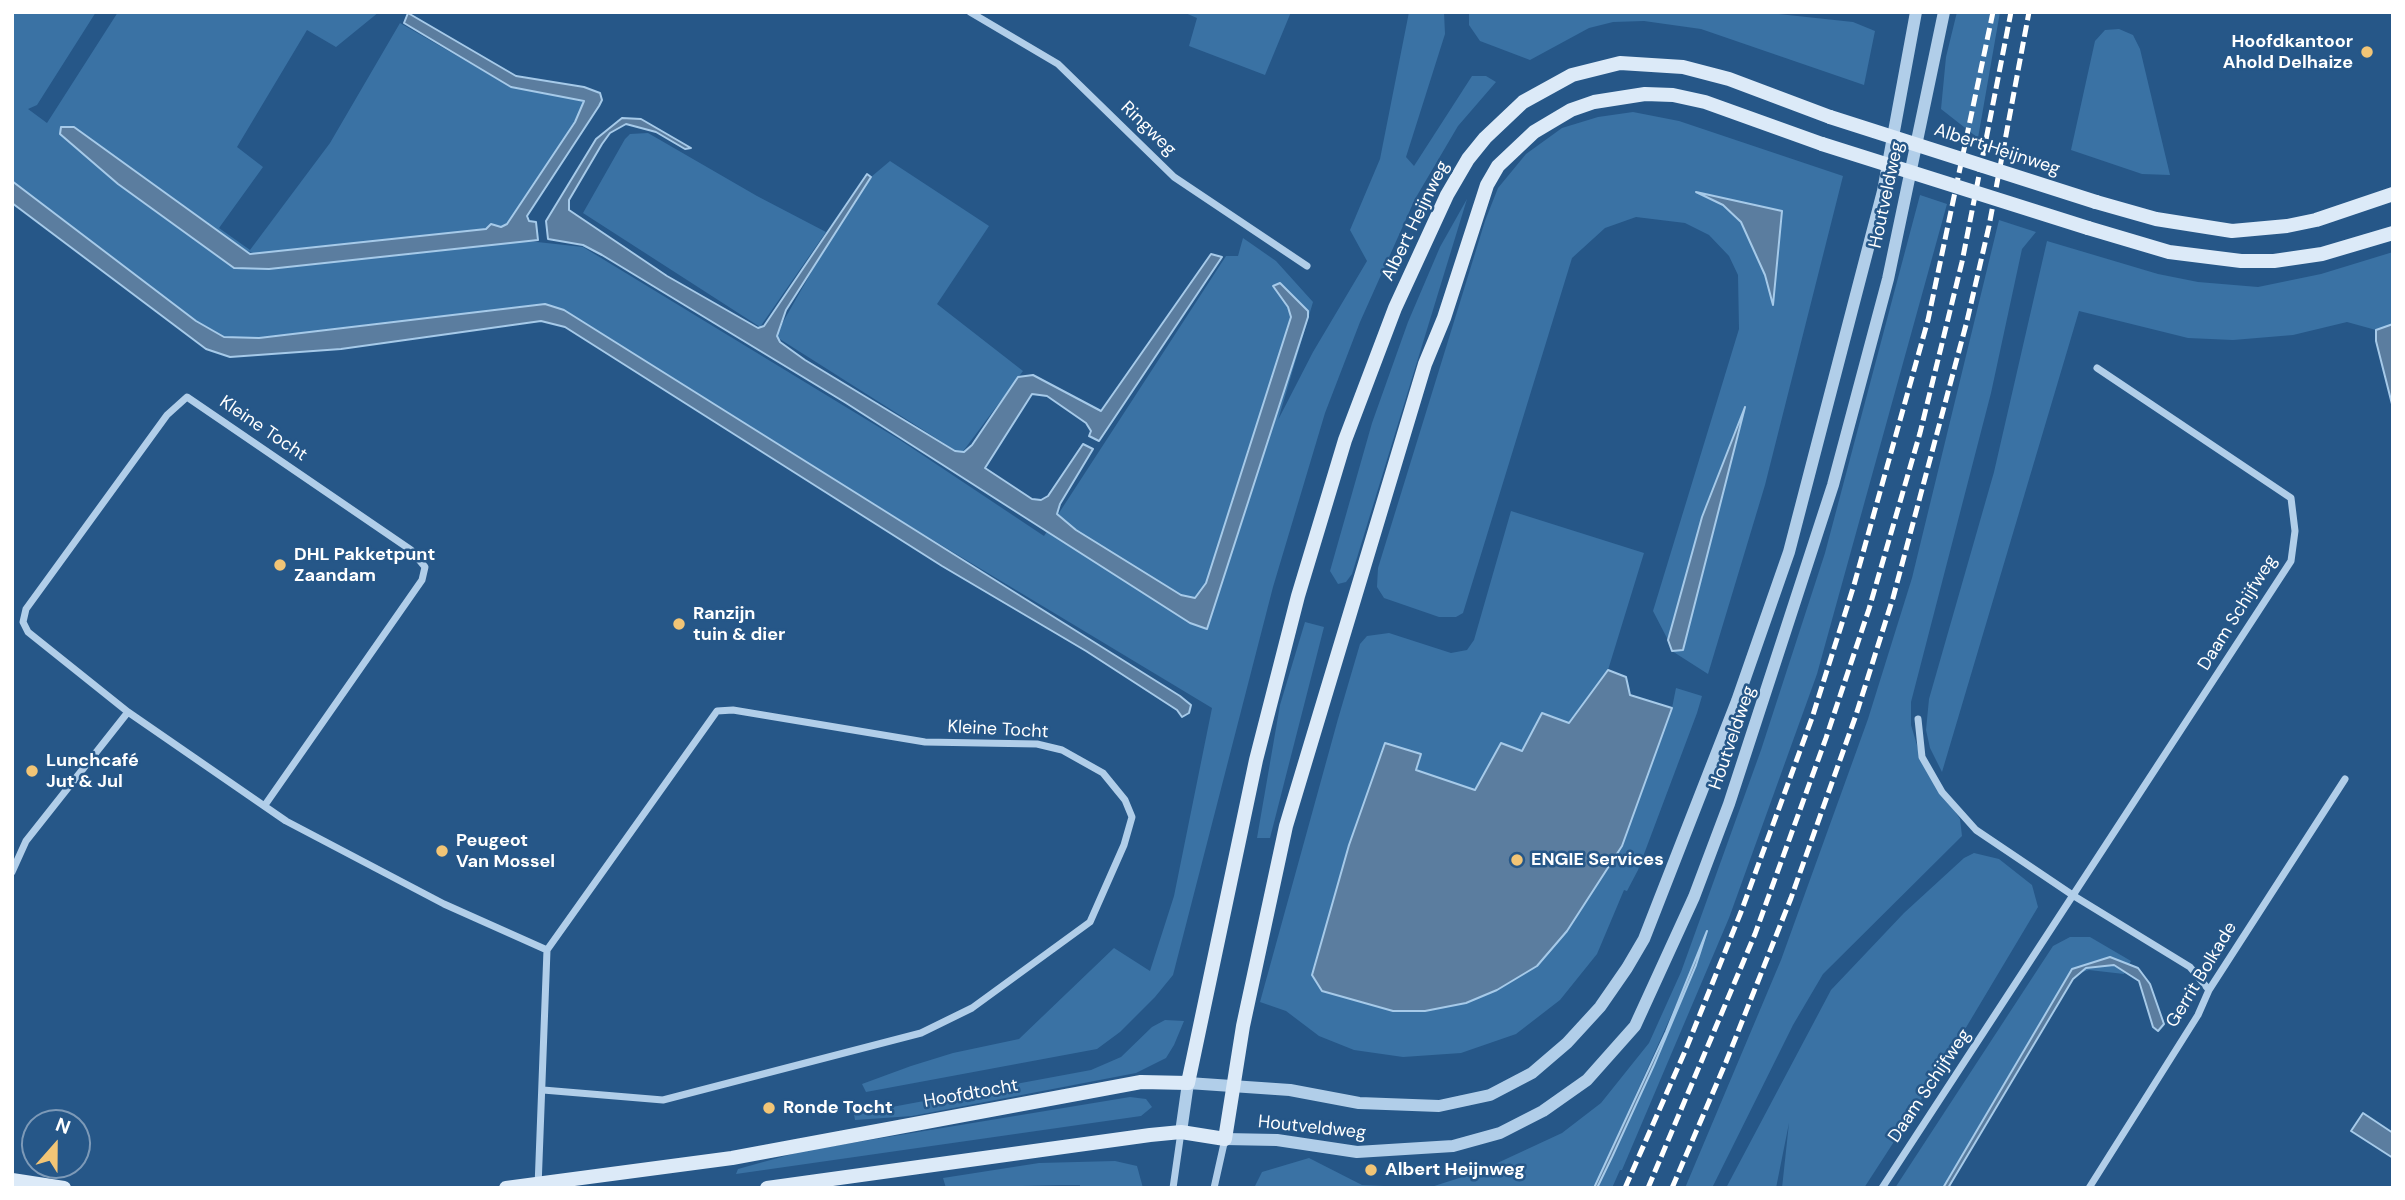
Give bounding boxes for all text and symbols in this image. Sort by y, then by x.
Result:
place label: Hoofdkantoor Ahold Delhaize [2223,31,2353,74]
marker: Hoofdkantoor Ahold Delhaize [2359,44,2375,60]
street label: Ringweg [1116,97,1180,161]
street label: Albert Heijnweg [1931,119,2063,181]
street label: Houtveldweg [1865,140,1909,250]
street label: Albert Heijnweg [1378,157,1454,285]
street label: Kleine Tocht [215,392,311,466]
place label: DHL Pakketpunt Zaandam [294,544,435,586]
street label: Daam Schijfweg [2194,551,2282,675]
marker: DHL Pakketpunt Zaandam [272,557,288,573]
place label: Ranzijn tuin & dier [693,603,785,646]
marker: Ranzijn tuin & dier [671,616,687,632]
street label: Houtveldweg [1705,683,1761,793]
street label: Kleine Tocht [947,717,1049,743]
place label: Lunchcafé Jut & Jul [46,750,139,792]
marker: Lunchcafé Jut & Jul [24,763,40,779]
place label: Peugeot Van Mossel [456,830,555,872]
marker: Peugeot Van Mossel [434,843,450,859]
place label: ENGIE Services [1531,849,1664,871]
marker: ENGIE Services [1509,852,1525,868]
street label: Gerrit Bolkade [2162,918,2242,1032]
street label: Daam Schijfweg [1884,1025,1976,1147]
street label: Hoofdtocht [922,1075,1020,1113]
place label: Ronde Tocht [783,1097,893,1119]
marker: Ronde Tocht [761,1100,777,1116]
north arrow [21,1109,91,1179]
text: N [52,1112,74,1140]
street label: Houtveldweg [1257,1112,1367,1144]
place label: Albert Heijnweg [1385,1159,1525,1181]
marker: Albert Heijnweg [1363,1162,1379,1178]

